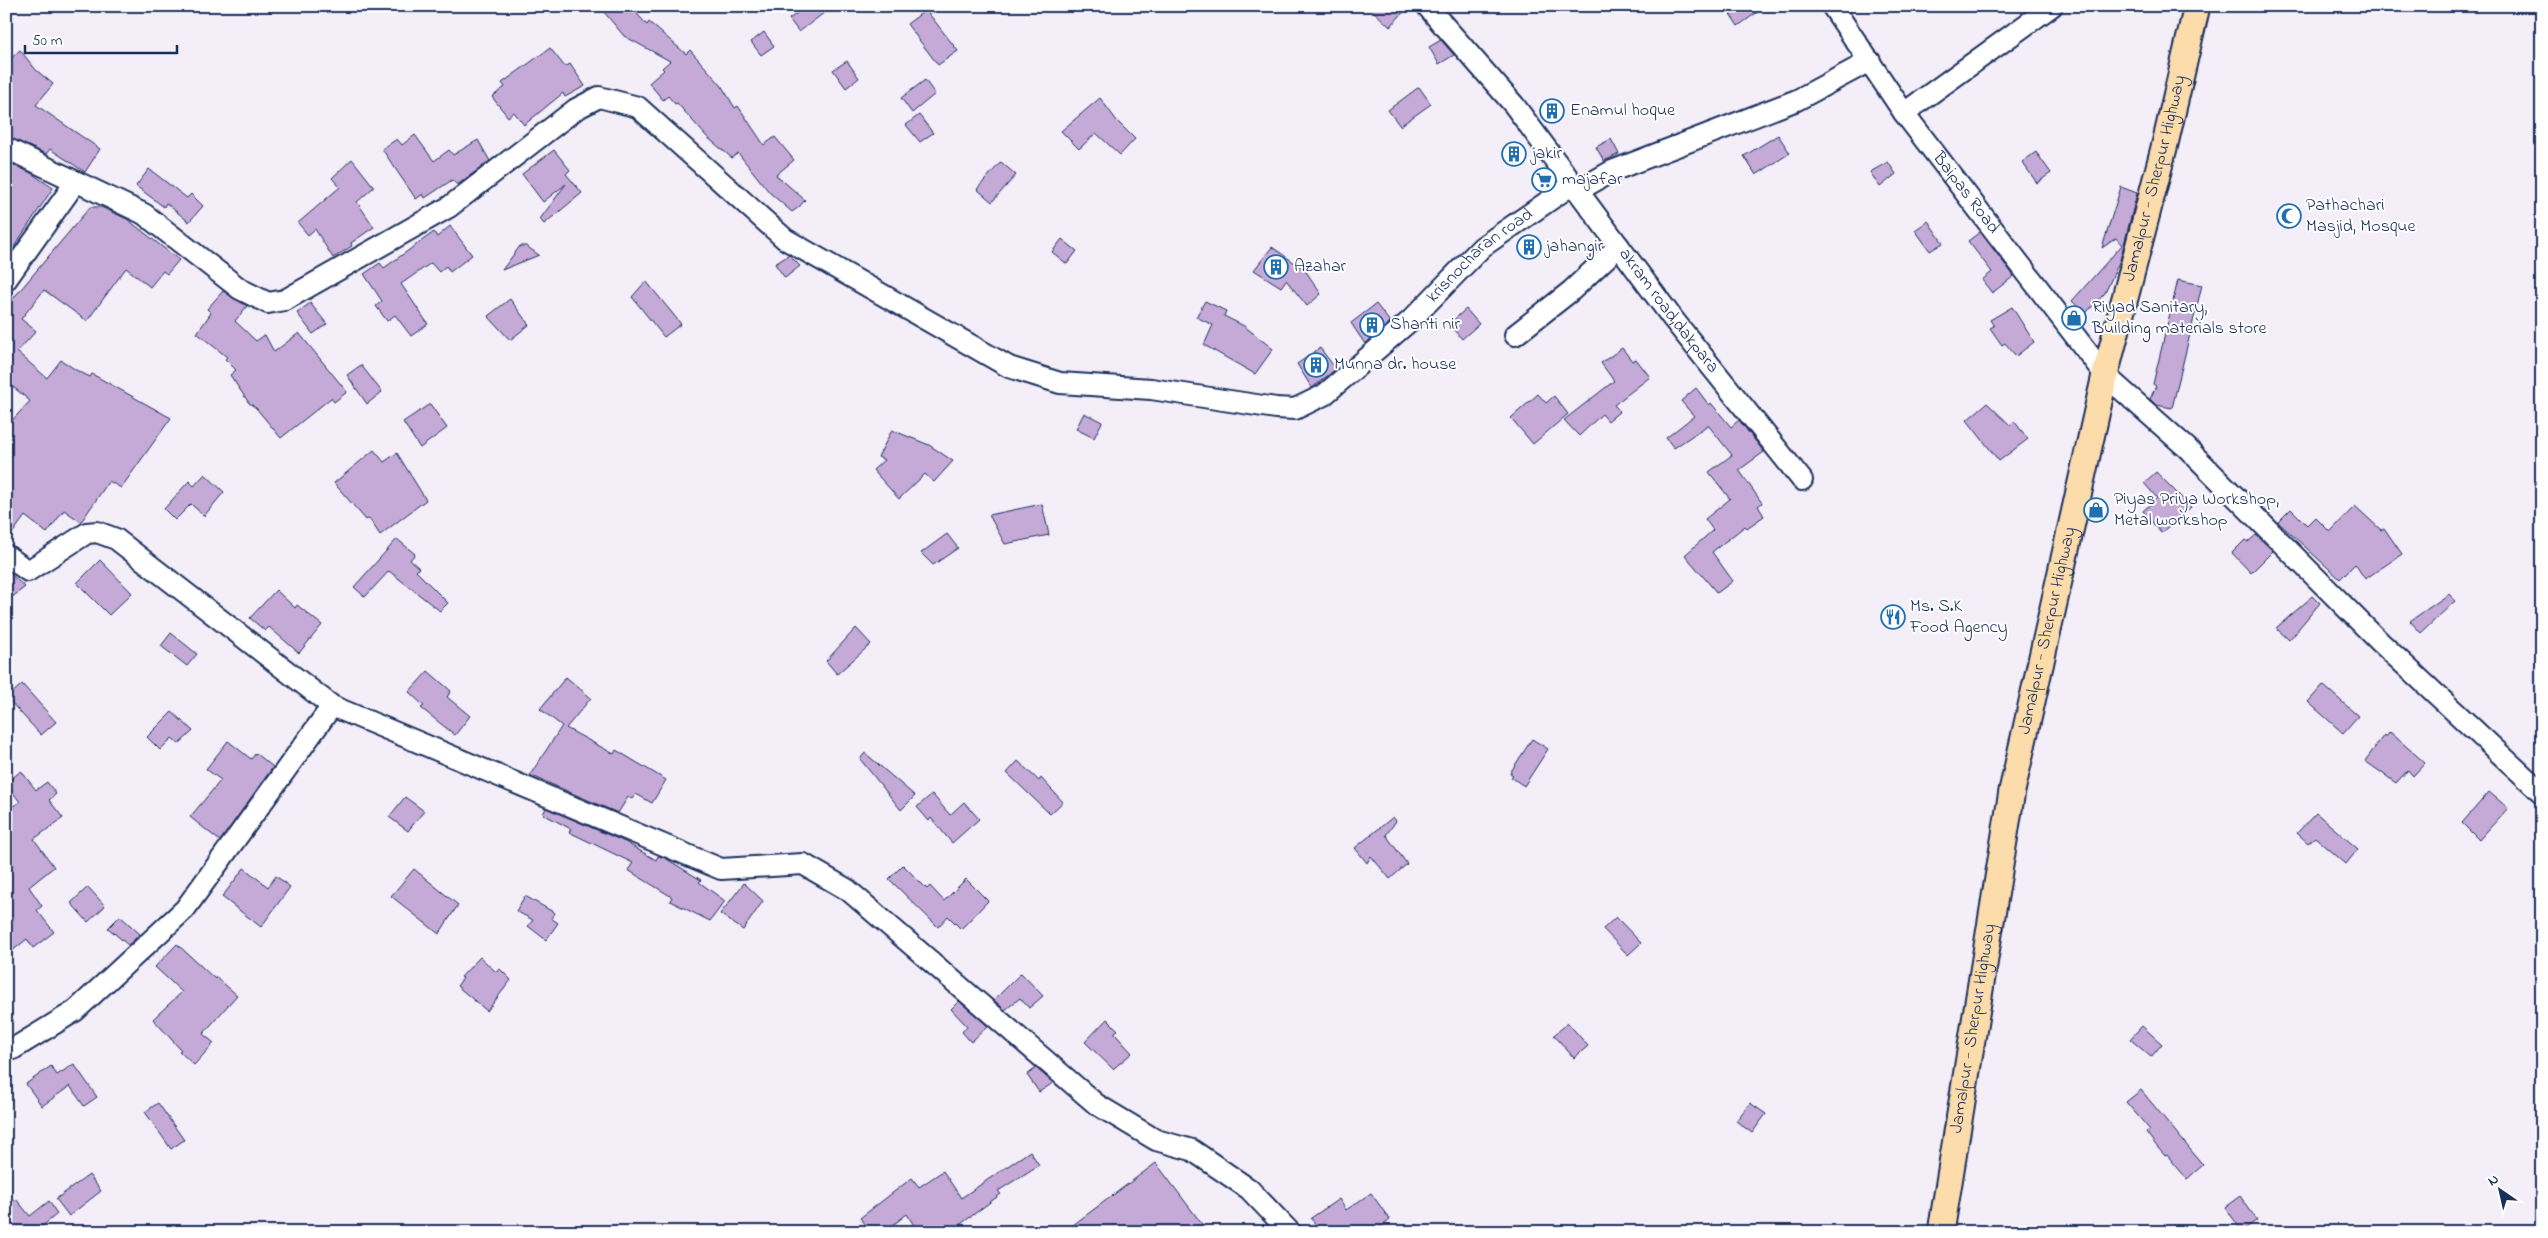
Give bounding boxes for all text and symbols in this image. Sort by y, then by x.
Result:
scale bar [25,22,178,54]
text: 50 m [32,30,63,52]
street label: Jamalpur - Sherpur Highway [2117,73,2194,284]
building icon: Enamul hoque [1539,98,1565,124]
place label: Enamul hoque [1570,98,1676,124]
building icon: jakir [1501,141,1527,167]
place label: jakir [1530,141,1562,167]
street label: Baipas Road [1925,146,2005,240]
supermarket icon: majafar [1531,167,1557,193]
place label: majafar [1562,167,1623,193]
place label: Pathachari Masjid, Mosque [2306,193,2417,240]
street label: krisnocharan road [1421,202,1539,309]
mosque icon: Pathachari Masjid, Mosque [2276,203,2302,229]
building icon: jahangir [1516,234,1542,260]
place label: jahangir [1544,234,1604,261]
street label: akram road,dakpara [1612,243,1725,379]
building icon: Azahar [1263,254,1289,280]
place label: Azahar [1294,254,1347,280]
place label: Riyad Sanitary, Building materials store [2091,295,2268,343]
shop icon: Riyad Sanitary, Building materials store [2061,305,2087,331]
building icon: Shanti nir [1359,312,1385,338]
place label: Shanti nir [1390,312,1461,338]
building icon: Munna dr. house [1303,352,1329,378]
place label: Munna dr. house [1334,352,1457,378]
place label: Piyas Priya Workshop, Metal workshop [2114,487,2279,534]
shop icon: Piyas Priya Workshop, Metal workshop [2083,497,2109,523]
street label: Jamalpur - Sherpur Highway [2012,524,2084,737]
place label: Ms. S.K Food Agency [1909,594,2008,642]
restaurant icon: Ms. S.K Food Agency [1880,604,1906,630]
street label: Jamalpur - Sherpur Highway [1944,922,2003,1135]
north arrow [2476,1166,2526,1216]
text: N [2484,1169,2503,1192]

